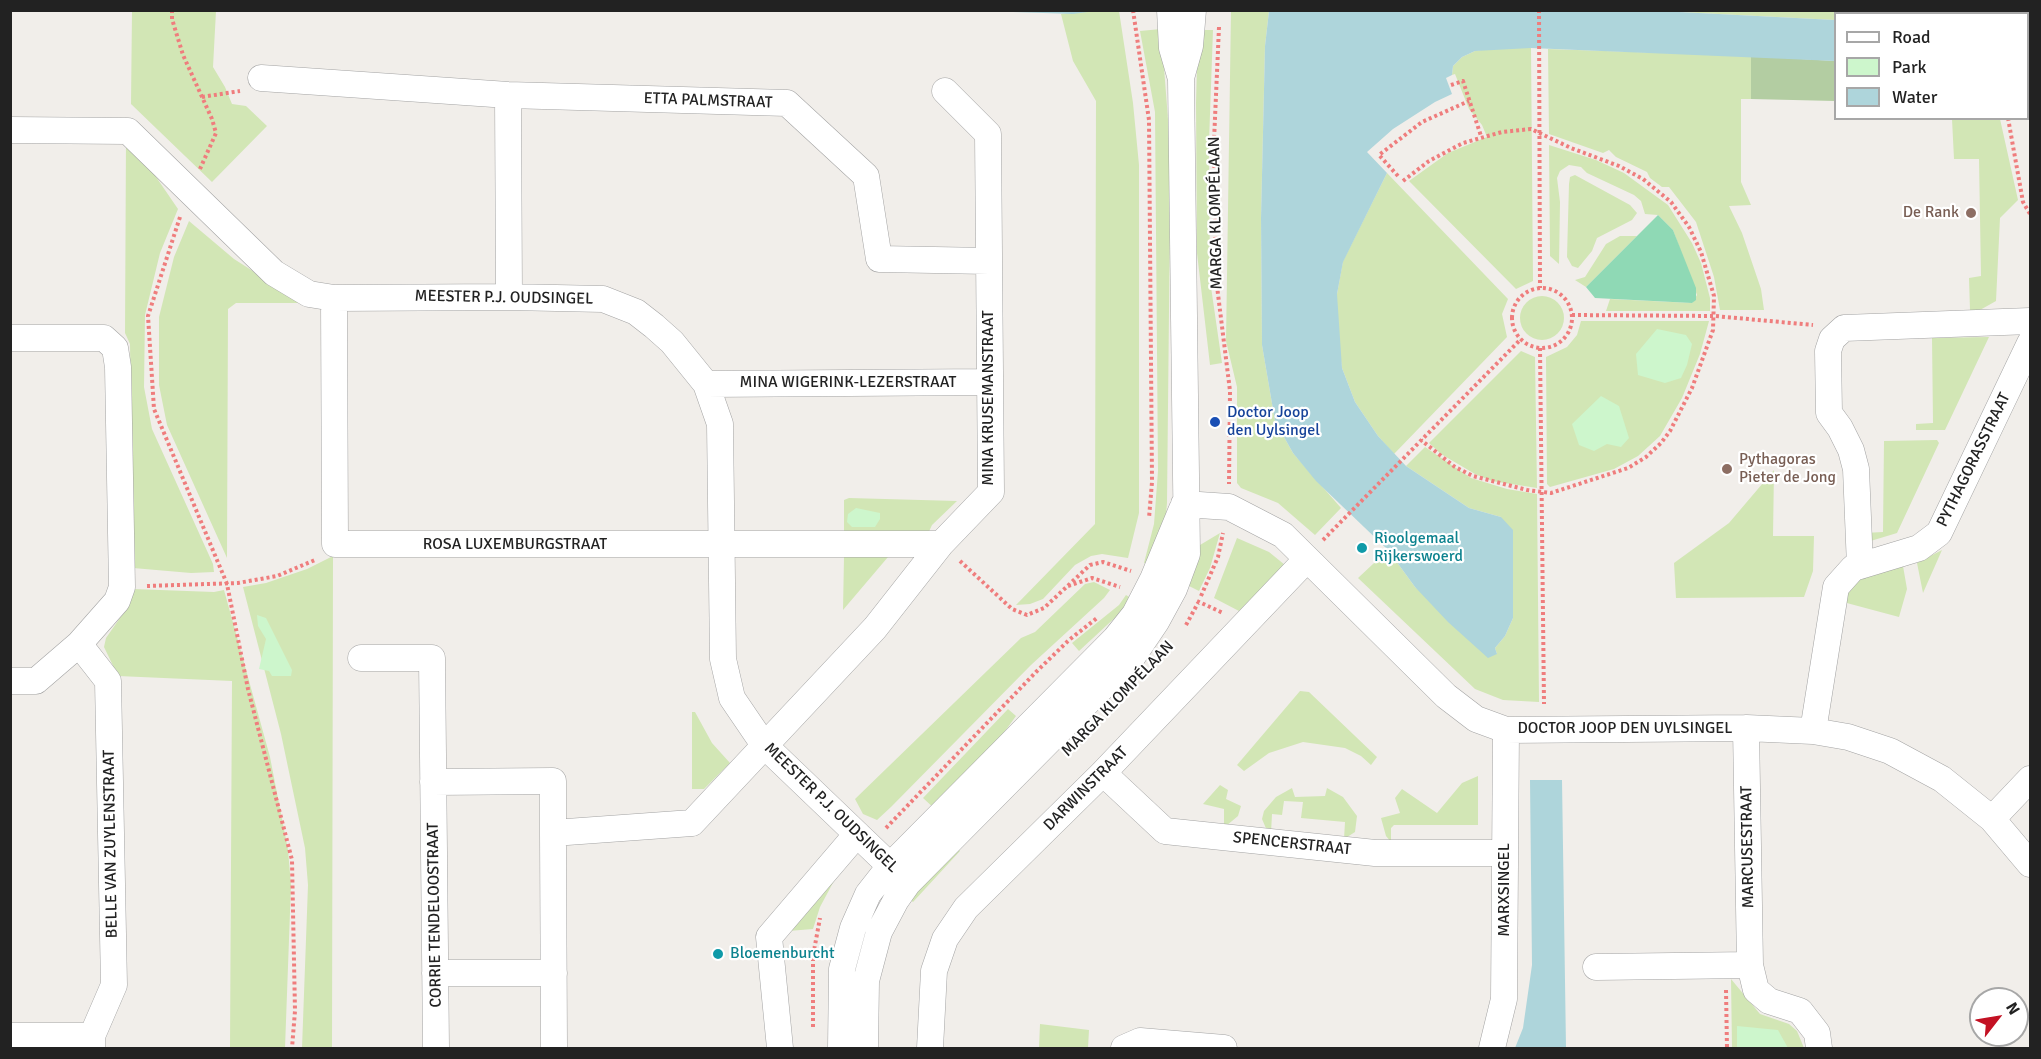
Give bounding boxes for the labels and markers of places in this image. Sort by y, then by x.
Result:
place label: De Rank [1903,203,1959,223]
marker: De Rank [1964,206,1978,220]
place label: Doctor Joop den Uylsingel [1227,403,1320,441]
marker: Doctor Joop den Uylsingel [1208,415,1222,429]
place label: Pythagoras Pieter de Jong [1739,450,1836,488]
marker: Pythagoras Pieter de Jong [1720,462,1734,476]
place label: Rioolgemaal Rijkerswoerd [1374,529,1463,567]
marker: Rioolgemaal Rijkerswoerd [1355,541,1369,555]
place label: Bloemenburcht [730,944,835,964]
marker: Bloemenburcht [711,947,725,961]

